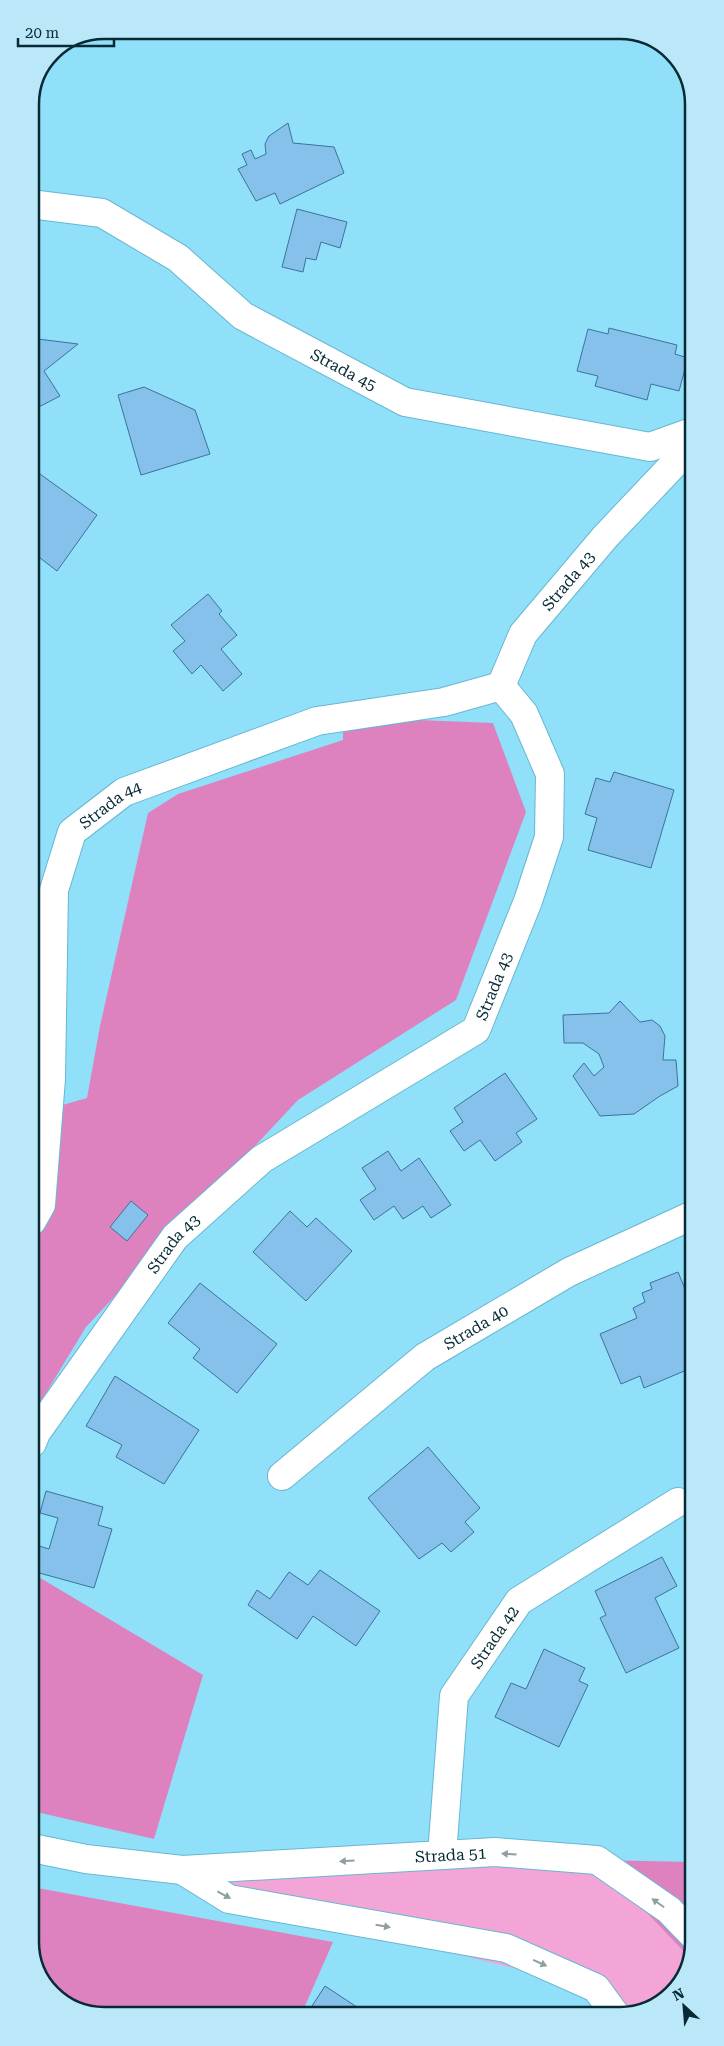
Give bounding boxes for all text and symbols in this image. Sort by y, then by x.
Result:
scale bar [18,15,114,47]
text: 20 m [25,24,60,42]
street label: Strada 45 [307,345,380,395]
street label: Strada 43 [538,548,599,615]
street label: Strada 44 [76,777,144,833]
street label: Strada 43 [472,950,516,1023]
street label: Strada 43 [143,1210,204,1277]
street label: Strada 40 [440,1301,512,1354]
street label: Strada 42 [467,1602,523,1672]
street label: Strada 51 [414,1843,487,1867]
one-way arrow [501,1849,517,1857]
one-way arrow [339,1857,355,1865]
one-way arrow [216,1891,231,1899]
one-way arrow [652,1898,665,1907]
one-way arrow [375,1922,390,1930]
one-way arrow [533,1959,547,1967]
north arrow [659,1981,709,2031]
text: N [670,1985,687,2004]

